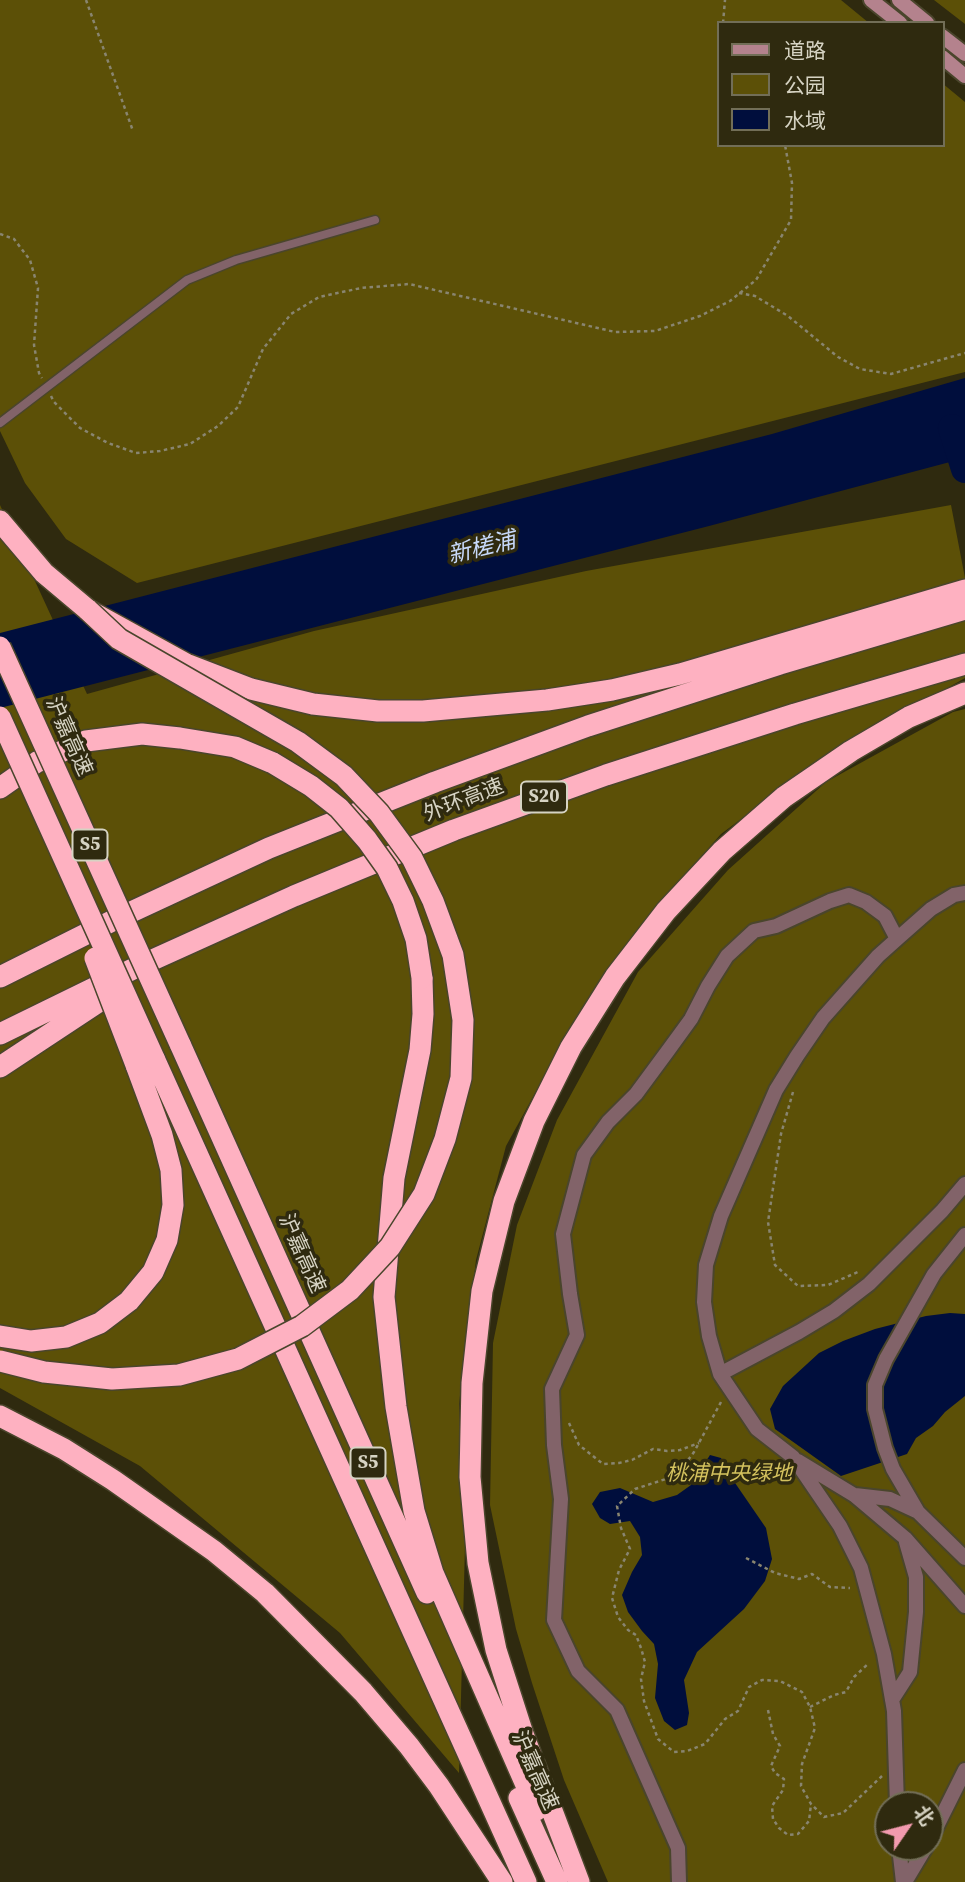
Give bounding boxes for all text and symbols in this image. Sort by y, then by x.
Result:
legend [716,21,944,147]
text: 道路 [784,36,826,65]
text: 公园 [784,71,826,100]
text: 水域 [784,106,826,135]
water label: 新槎浦 [445,527,519,571]
street label: 沪嘉高速 [39,694,97,780]
street label: 外环高速 [420,774,508,828]
road number: S20 [521,782,567,812]
road number: S5 [72,830,108,860]
street label: 沪嘉高速 [272,1211,330,1297]
road number: S5 [350,1448,386,1478]
park label: 桃浦中央绿地 [666,1462,792,1488]
street label: 沪嘉高速 [505,1728,563,1814]
north arrow [874,1791,944,1861]
text: 北 [908,1800,941,1830]

